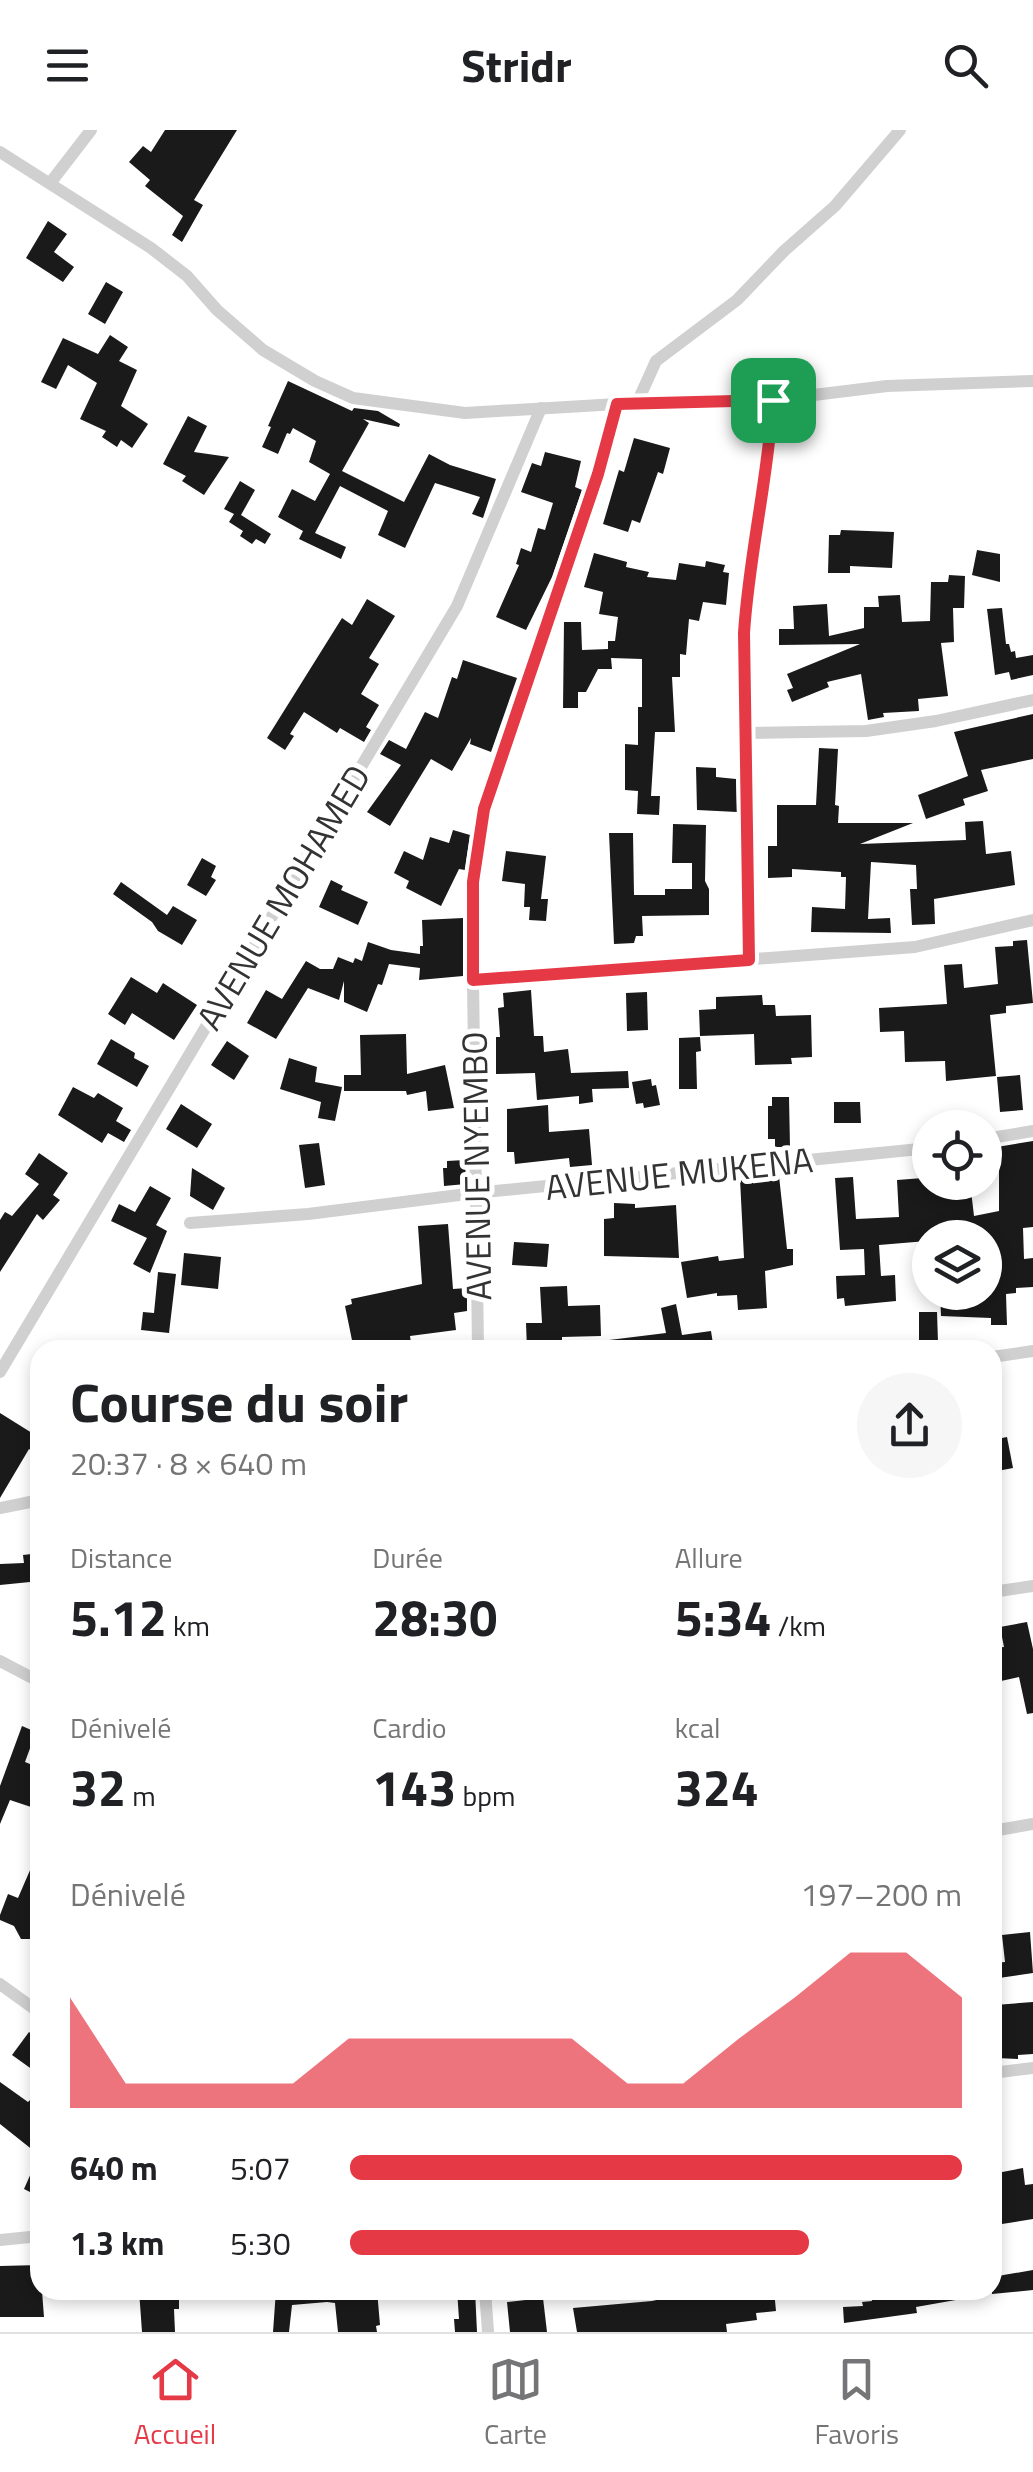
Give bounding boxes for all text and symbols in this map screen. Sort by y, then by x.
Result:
text: Stridr [461,31,572,99]
icon: menu [40,38,95,93]
icon: search [938,38,993,93]
pin [731,358,816,443]
icon: arrive [746,373,801,428]
street label: AVENUE MOHAMED [182,754,384,1040]
street label: AVENUE NYEMBO [447,1031,505,1301]
map controls [912,1110,1002,1310]
button: locate [912,1110,1002,1200]
street label: AVENUE MUKENA [543,1132,816,1214]
button: layers [912,1220,1002,1310]
text: Course du soir [70,1360,408,1443]
button: share [857,1373,962,1478]
text: 20:37 · 8 × 640 m [70,1439,307,1487]
text: Distance [70,1536,172,1579]
text: Durée [372,1536,443,1579]
text: Allure [675,1536,743,1579]
text: 5.12 [70,1579,167,1655]
text: 28:30 [372,1579,497,1655]
text: 5:34 [675,1579,771,1655]
text: km [167,1604,210,1647]
text: /km [771,1604,826,1647]
text: Dénivelé [70,1706,171,1749]
text: Cardio [372,1706,447,1749]
text: kcal [675,1706,720,1749]
text: 32 [70,1749,126,1825]
text: 143 [372,1749,456,1825]
text: 324 [675,1749,759,1825]
text: m [126,1774,156,1817]
text: bpm [456,1774,515,1817]
text: Dénivelé [70,1870,186,1918]
text: 197–200 m [800,1870,962,1918]
text: 640 m [70,2144,158,2192]
text: 5:07 [230,2144,291,2192]
text: 1.3 km [70,2219,164,2267]
text: 5:30 [230,2219,291,2267]
tab: Accueil [134,2352,216,2455]
tab: Carte [484,2352,547,2455]
tab: Favoris [815,2352,899,2455]

